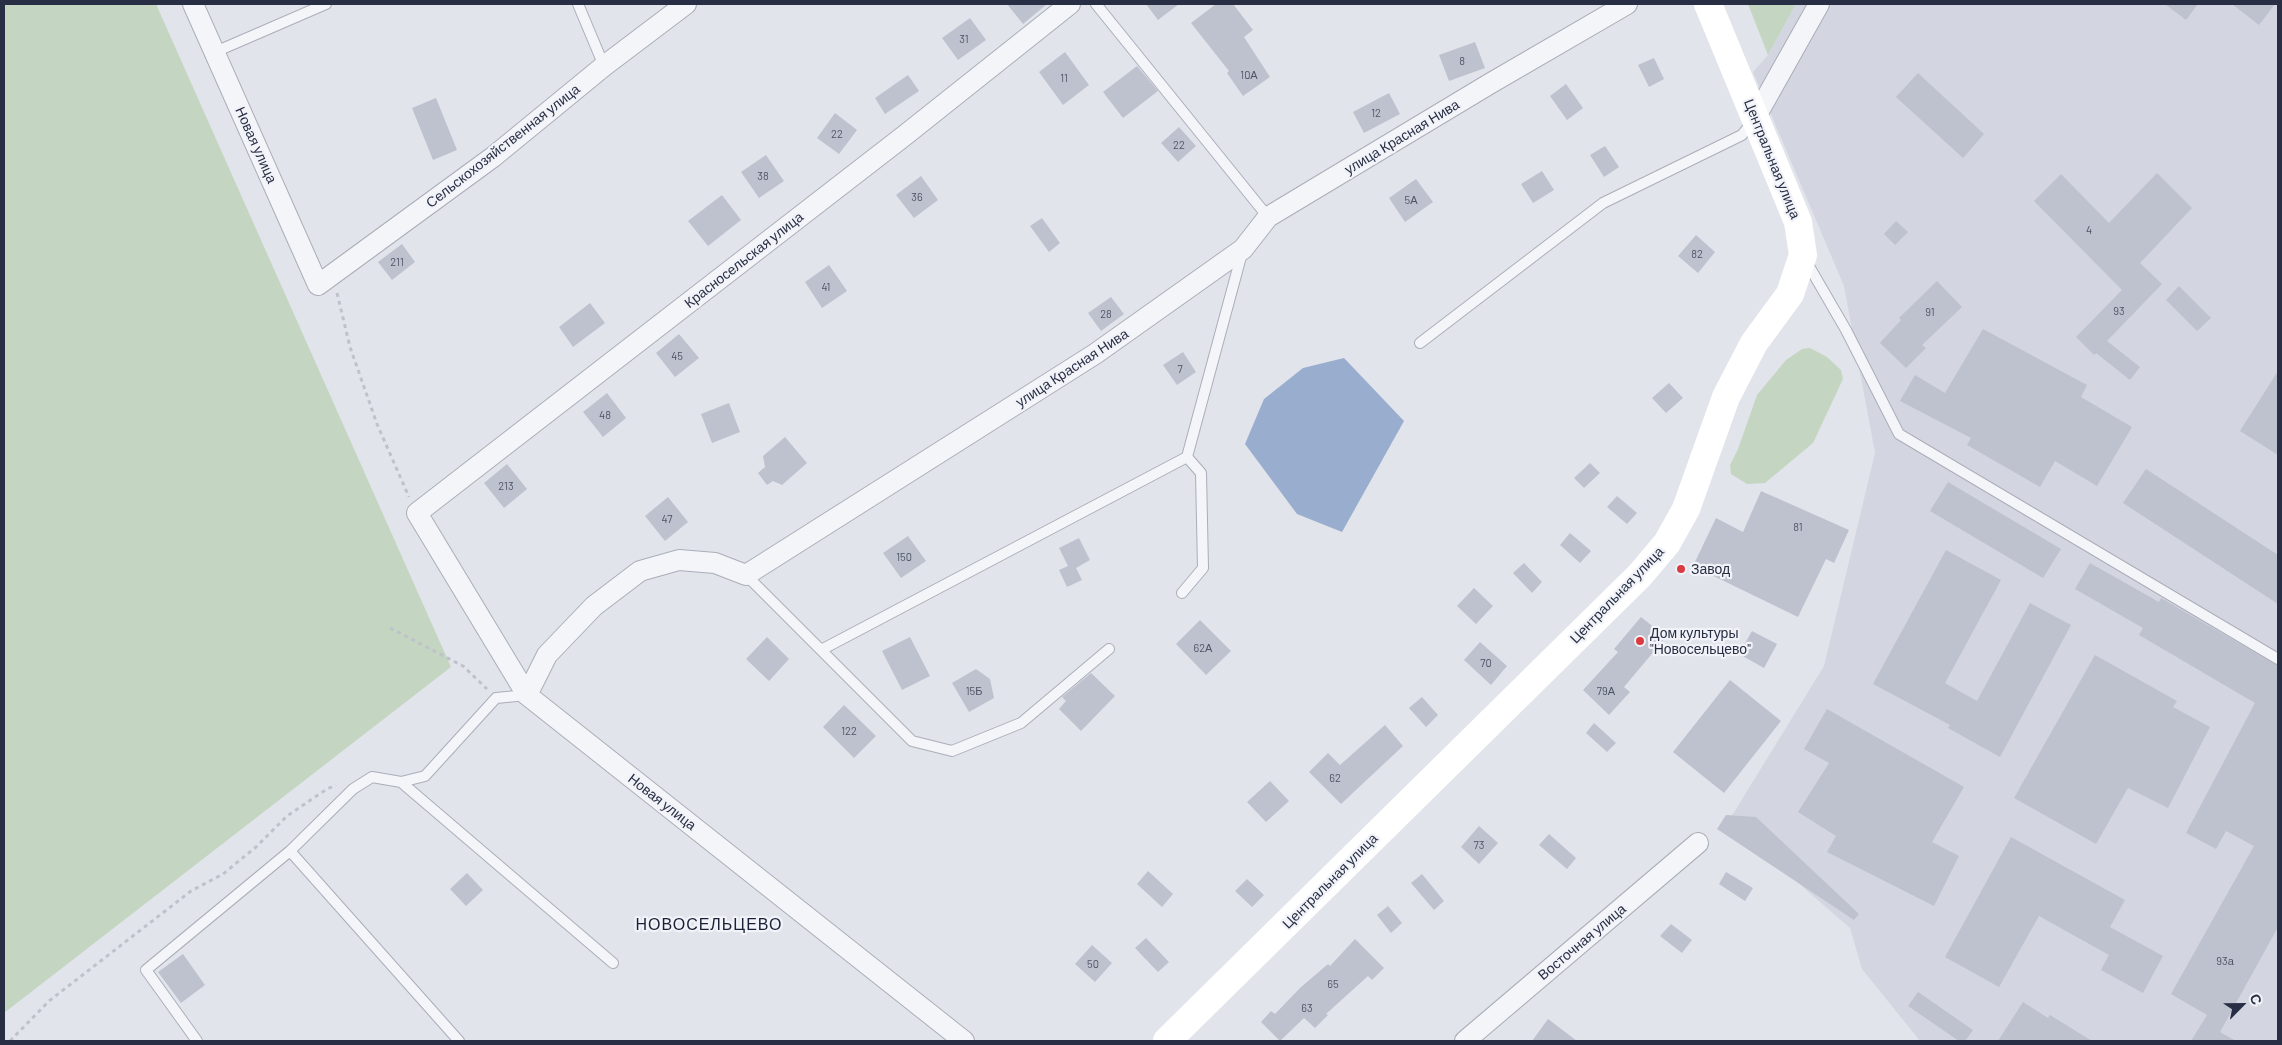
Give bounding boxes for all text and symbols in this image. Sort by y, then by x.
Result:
house number: 31 [959,32,969,46]
house number: 8 [1459,54,1465,68]
house number: 10А [1240,68,1258,82]
house number: 11 [1060,71,1068,85]
street label: Сельскохозяйственная улица [423,81,583,211]
street label: улица Красная Нива [1342,96,1462,178]
street label: Центральная улица [1740,97,1804,221]
street label: Новая улица [232,104,280,186]
house number: 12 [1371,106,1381,120]
house number: 22 [831,127,843,141]
house number: 22 [1173,138,1185,152]
house number: 38 [757,169,769,183]
house number: 36 [911,190,923,204]
house number: 5А [1405,193,1417,207]
street label: Красносельская улица [681,208,807,312]
house number: 4 [2086,223,2092,237]
house number: 82 [1691,247,1703,261]
house number: 211 [390,255,404,269]
house number: 41 [822,280,830,294]
house number: 93 [2113,304,2125,318]
house number: 91 [1925,305,1935,319]
house number: 28 [1100,307,1112,321]
street label: улица Красная Нива [1013,325,1131,411]
house number: 45 [671,349,683,363]
house number: 7 [1177,362,1183,376]
house number: 48 [599,408,611,422]
house number: 213 [498,479,514,493]
house number: 47 [662,512,672,526]
house number: 81 [1793,520,1803,534]
street label: Центральная улица [1567,543,1667,647]
house number: 150 [896,550,912,564]
place label: Завод [1691,561,1730,577]
marker: Завод [1675,563,1687,575]
place label: Дом культуры "Новосельцево" [1650,625,1751,658]
marker: Дом культуры "Новосельцево" [1634,635,1646,647]
house number: 62А [1194,641,1212,655]
house number: 70 [1480,656,1492,670]
house number: 15Б [966,684,982,698]
house number: 79А [1597,684,1615,698]
house number: 122 [841,724,857,738]
street label: Новая улица [625,770,699,834]
house number: 62 [1329,771,1341,785]
street label: Центральная улица [1279,830,1381,932]
house number: 73 [1474,838,1484,852]
street label: Восточная улица [1535,900,1629,984]
district label: НОВОСЕЛЬЦЕВО [634,915,784,935]
house number: 93а [2216,954,2234,968]
house number: 50 [1087,957,1099,971]
house number: 65 [1327,977,1339,991]
north arrow [2217,980,2267,1030]
text: С [2246,991,2266,1007]
house number: 63 [1301,1001,1313,1015]

